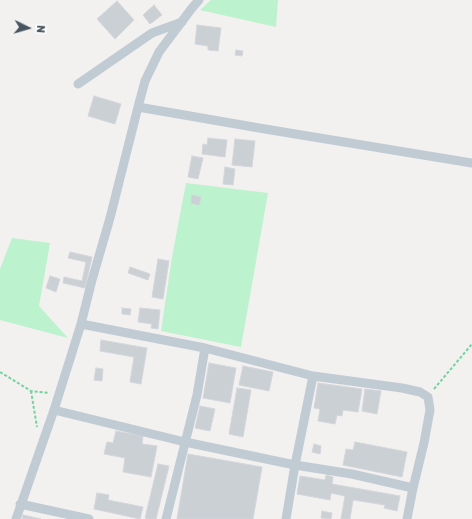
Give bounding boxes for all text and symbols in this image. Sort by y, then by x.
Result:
north arrow [8,8,48,48]
text: N [34,25,47,34]

